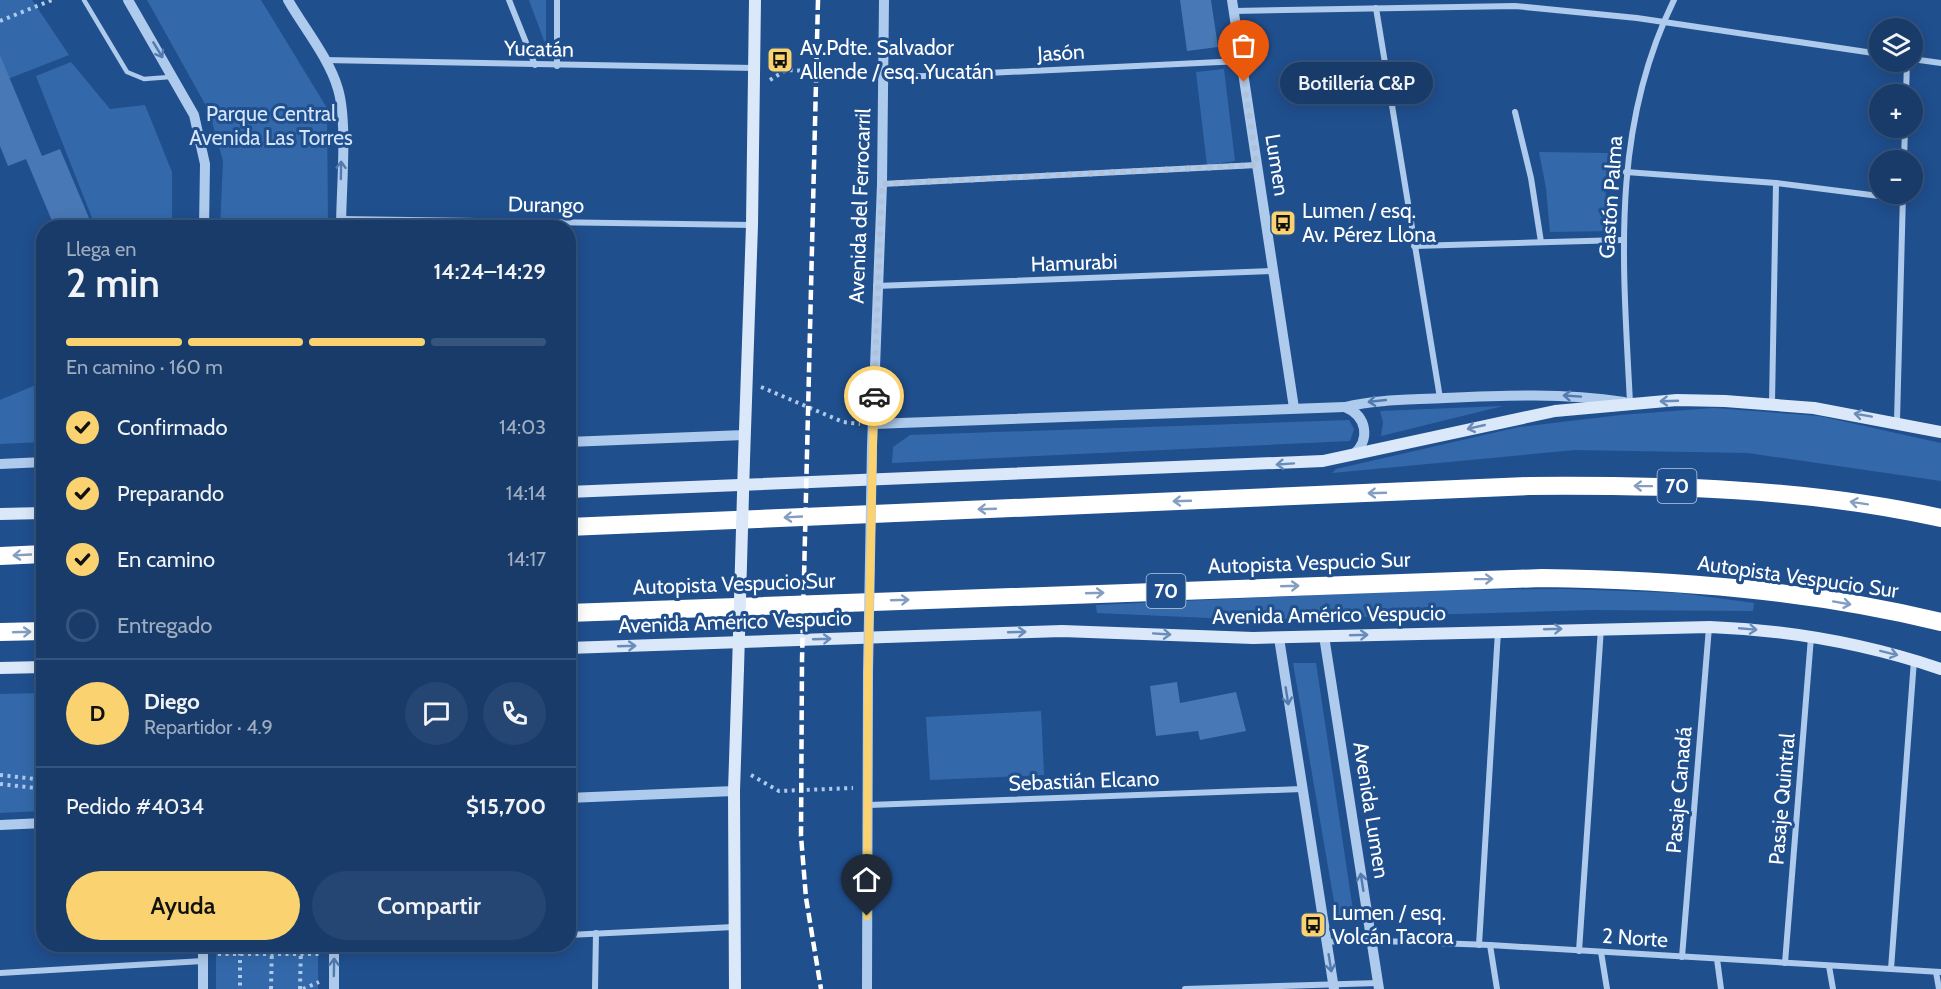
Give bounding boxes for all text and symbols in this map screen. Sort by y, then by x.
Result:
map controls [1869,18,1923,204]
button: layers [1869,18,1923,72]
pin [1218,20,1269,82]
icon: bag [1227,29,1260,62]
street label: Yucatán [503,35,574,62]
place label: Av.Pdte. Salvador Allende / esq. Yucatán [800,35,994,84]
street label: Jasón [1036,39,1085,66]
one-way arrow [153,41,165,58]
bus stop icon: Av.Pdte. Salvador Allende / esq. Yucatán [765,45,795,75]
callout: Botillería C&P [1280,61,1433,103]
text: Botillería C&P [1298,71,1415,95]
button: + [1869,84,1923,138]
park label: Parque Central Avenida Las Torres [189,101,353,150]
street label: Avenida del Ferrocarril [844,108,875,304]
street label: Lumen [1260,132,1295,198]
street label: Gastón Palma [1594,135,1627,259]
button: − [1869,150,1923,204]
one-way arrow [335,160,347,180]
street label: Durango [508,191,584,218]
place label: Lumen / esq. Av. Pérez Llona [1302,198,1436,247]
bus stop icon: Lumen / esq. Av. Pérez Llona [1268,208,1298,238]
text: Llega en [66,237,136,261]
street label: Hamurabi [1030,248,1118,277]
text: 14:24–14:29 [434,258,546,285]
text: 2 min [66,259,160,307]
text: En camino · 160 m [66,355,223,379]
courier [844,366,904,426]
icon: car [858,380,891,413]
one-way arrow [1562,390,1582,401]
one-way arrow [1660,395,1680,406]
one-way arrow [1368,396,1387,407]
one-way arrow [1854,409,1874,420]
icon: check [66,411,99,444]
text: Confirmado [117,414,228,441]
text: 14:03 [499,415,546,439]
one-way arrow [1467,422,1486,434]
one-way arrow [1276,458,1296,469]
road number: 70 [1658,469,1696,503]
icon: check [66,477,99,510]
text: Preparando [117,480,224,507]
one-way arrow [1634,480,1654,491]
text: 14:14 [506,481,546,505]
one-way arrow [1368,487,1388,498]
one-way arrow [1173,495,1193,506]
one-way arrow [1849,497,1869,508]
one-way arrow [978,503,998,514]
one-way arrow [783,511,803,522]
icon: check [66,543,99,576]
text: En camino [117,546,215,573]
street label: Autopista Vespucio Sur [1207,546,1411,579]
text: 14:17 [507,547,546,571]
one-way arrow [12,549,32,560]
street label: Autopista Vespucio Sur [1696,550,1901,603]
street label: Autopista Vespucio Sur [632,567,836,600]
one-way arrow [1474,573,1494,585]
road number: 70 [1146,574,1186,608]
one-way arrow [1279,580,1299,592]
one-way arrow [1084,588,1104,599]
one-way arrow [889,595,909,606]
one-way arrow [1832,597,1852,608]
street label: Avenida Américo Vespucio [1212,600,1446,629]
street label: Avenida Américo Vespucio [618,605,852,638]
text: Entregado [117,612,212,639]
one-way arrow [1543,623,1563,635]
one-way arrow [1738,624,1758,635]
one-way arrow [11,626,31,637]
one-way arrow [1006,626,1026,637]
one-way arrow [1152,628,1172,639]
one-way arrow [1348,630,1368,641]
one-way arrow [811,633,831,644]
one-way arrow [616,641,636,652]
one-way arrow [1879,648,1898,660]
button: chat [405,682,468,745]
button: phone [483,682,546,745]
one-way arrow [1282,685,1293,705]
text: Diego [144,688,200,715]
text: D [90,700,105,727]
text: Repartidor · 4.9 [144,715,273,739]
street label: Pasaje Canadá [1661,726,1697,854]
street label: Pasaje Quintral [1763,732,1801,866]
street label: Avenida Lumen [1348,740,1395,880]
street label: Sebastián Elcano [1008,765,1160,796]
text: Pedido #4034 [66,793,204,820]
text: $15,700 [466,793,546,820]
pin [841,854,892,916]
icon: home [850,863,883,896]
button: Ayuda [66,871,300,940]
button: Compartir [312,871,546,940]
one-way arrow [1357,873,1368,893]
place label: Lumen / esq. Volcán Tacora [1332,900,1454,949]
bus stop icon: Lumen / esq. Volcán Tacora [1298,910,1328,940]
street label: 2 Norte [1601,923,1669,952]
one-way arrow [1325,953,1336,972]
one-way arrow [328,958,340,977]

